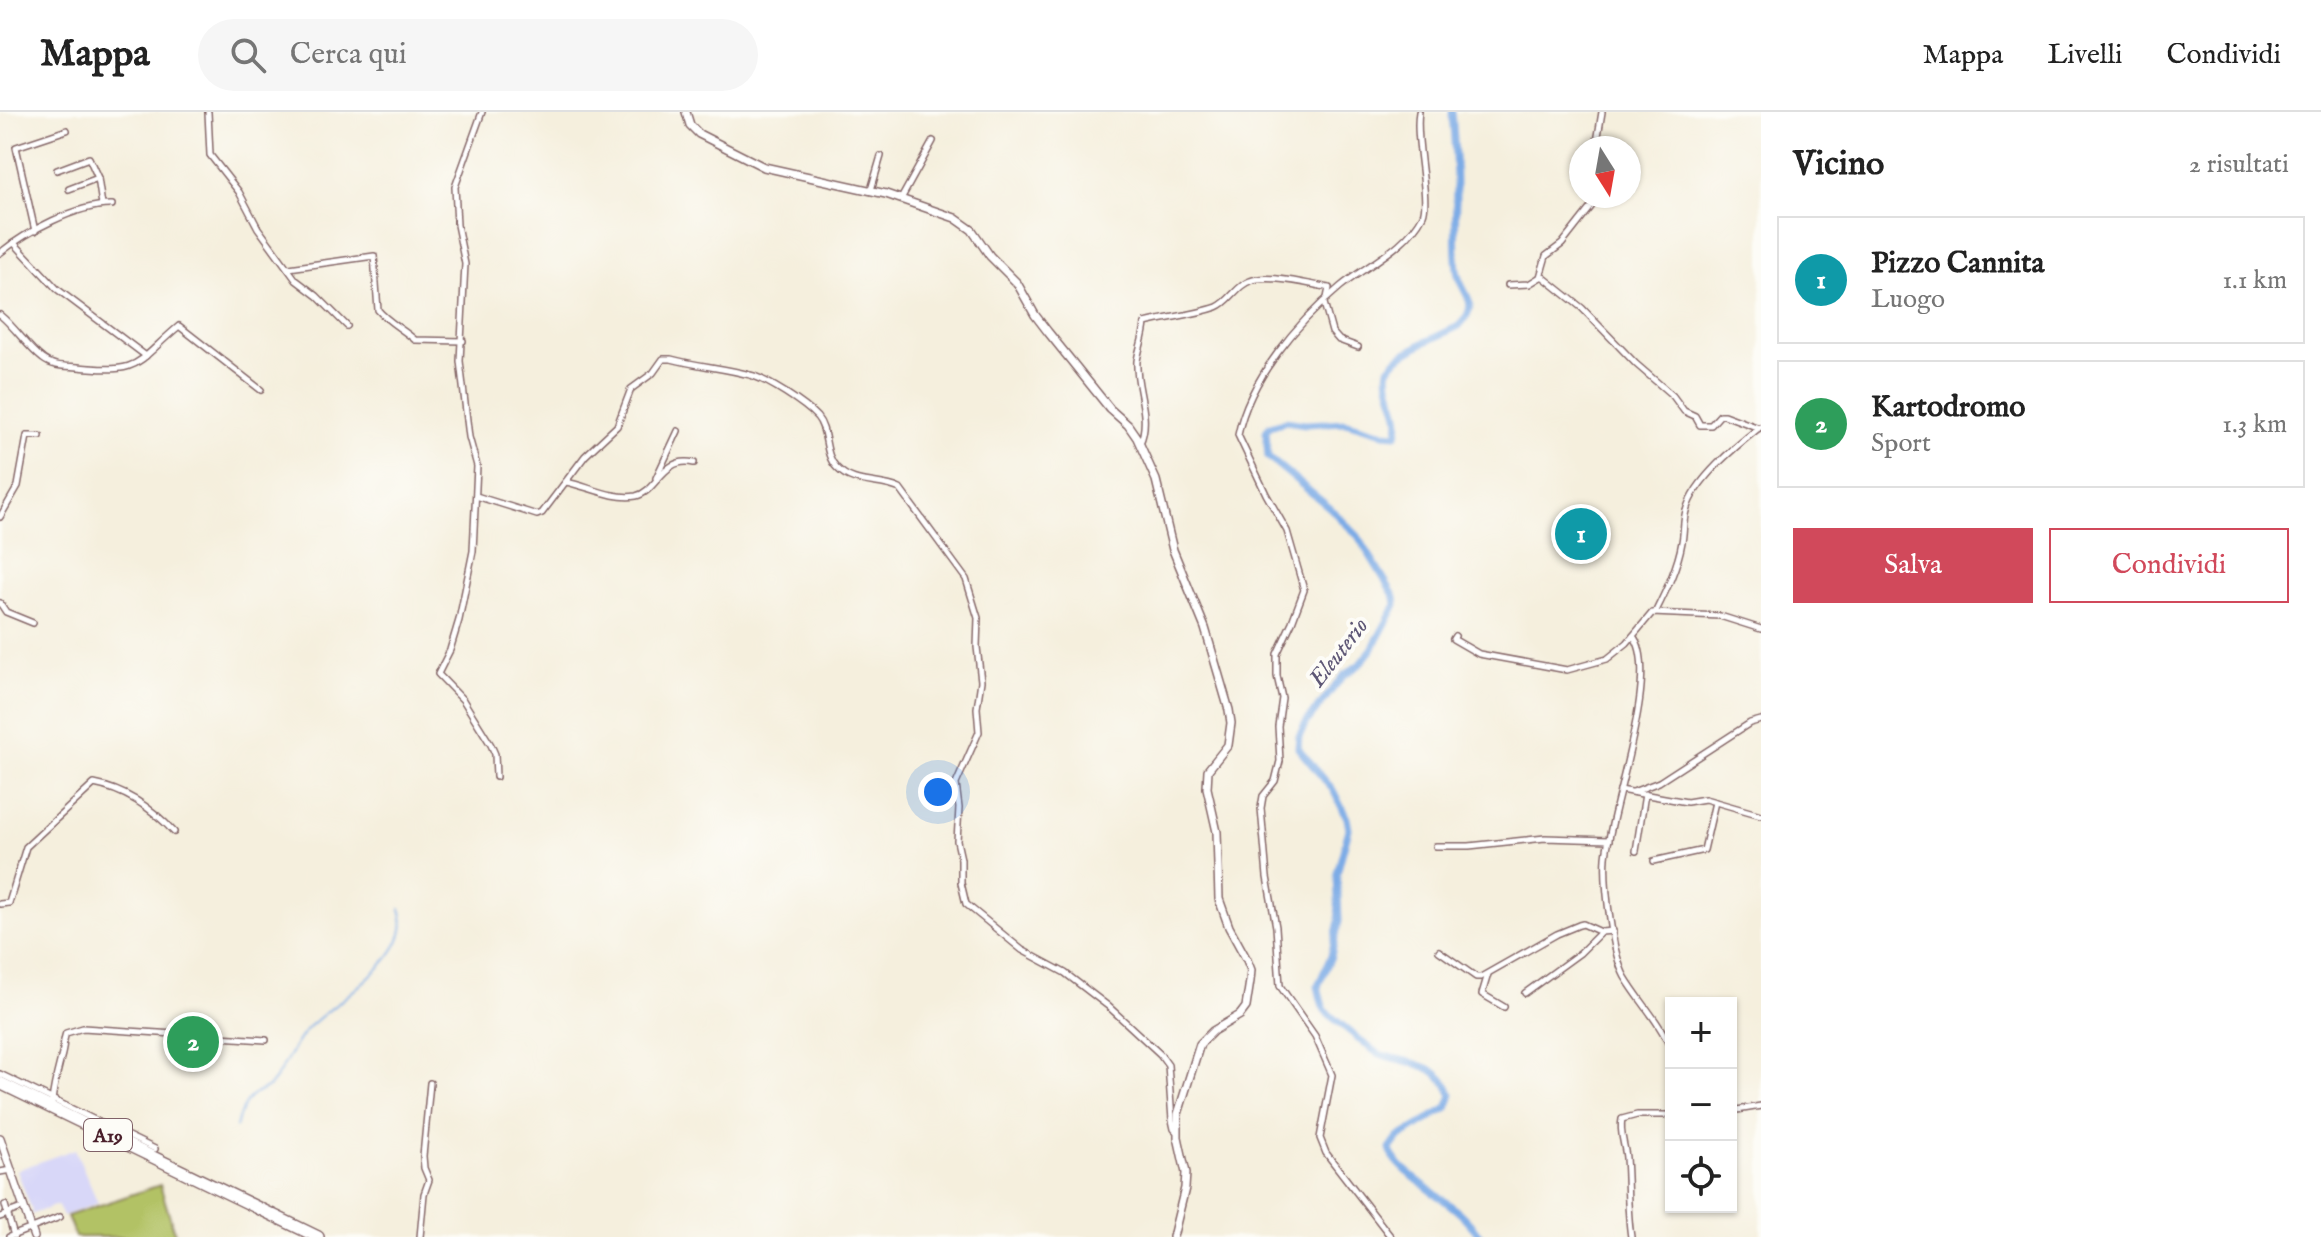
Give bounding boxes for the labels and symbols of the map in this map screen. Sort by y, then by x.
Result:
north arrow [1569,136,1641,208]
pin: 1 [1555,504,1607,564]
water label: Eleuterio [1302,612,1376,695]
your location [918,772,958,812]
pin: 2 [167,1012,219,1072]
road number: A19 [84,1119,132,1151]

